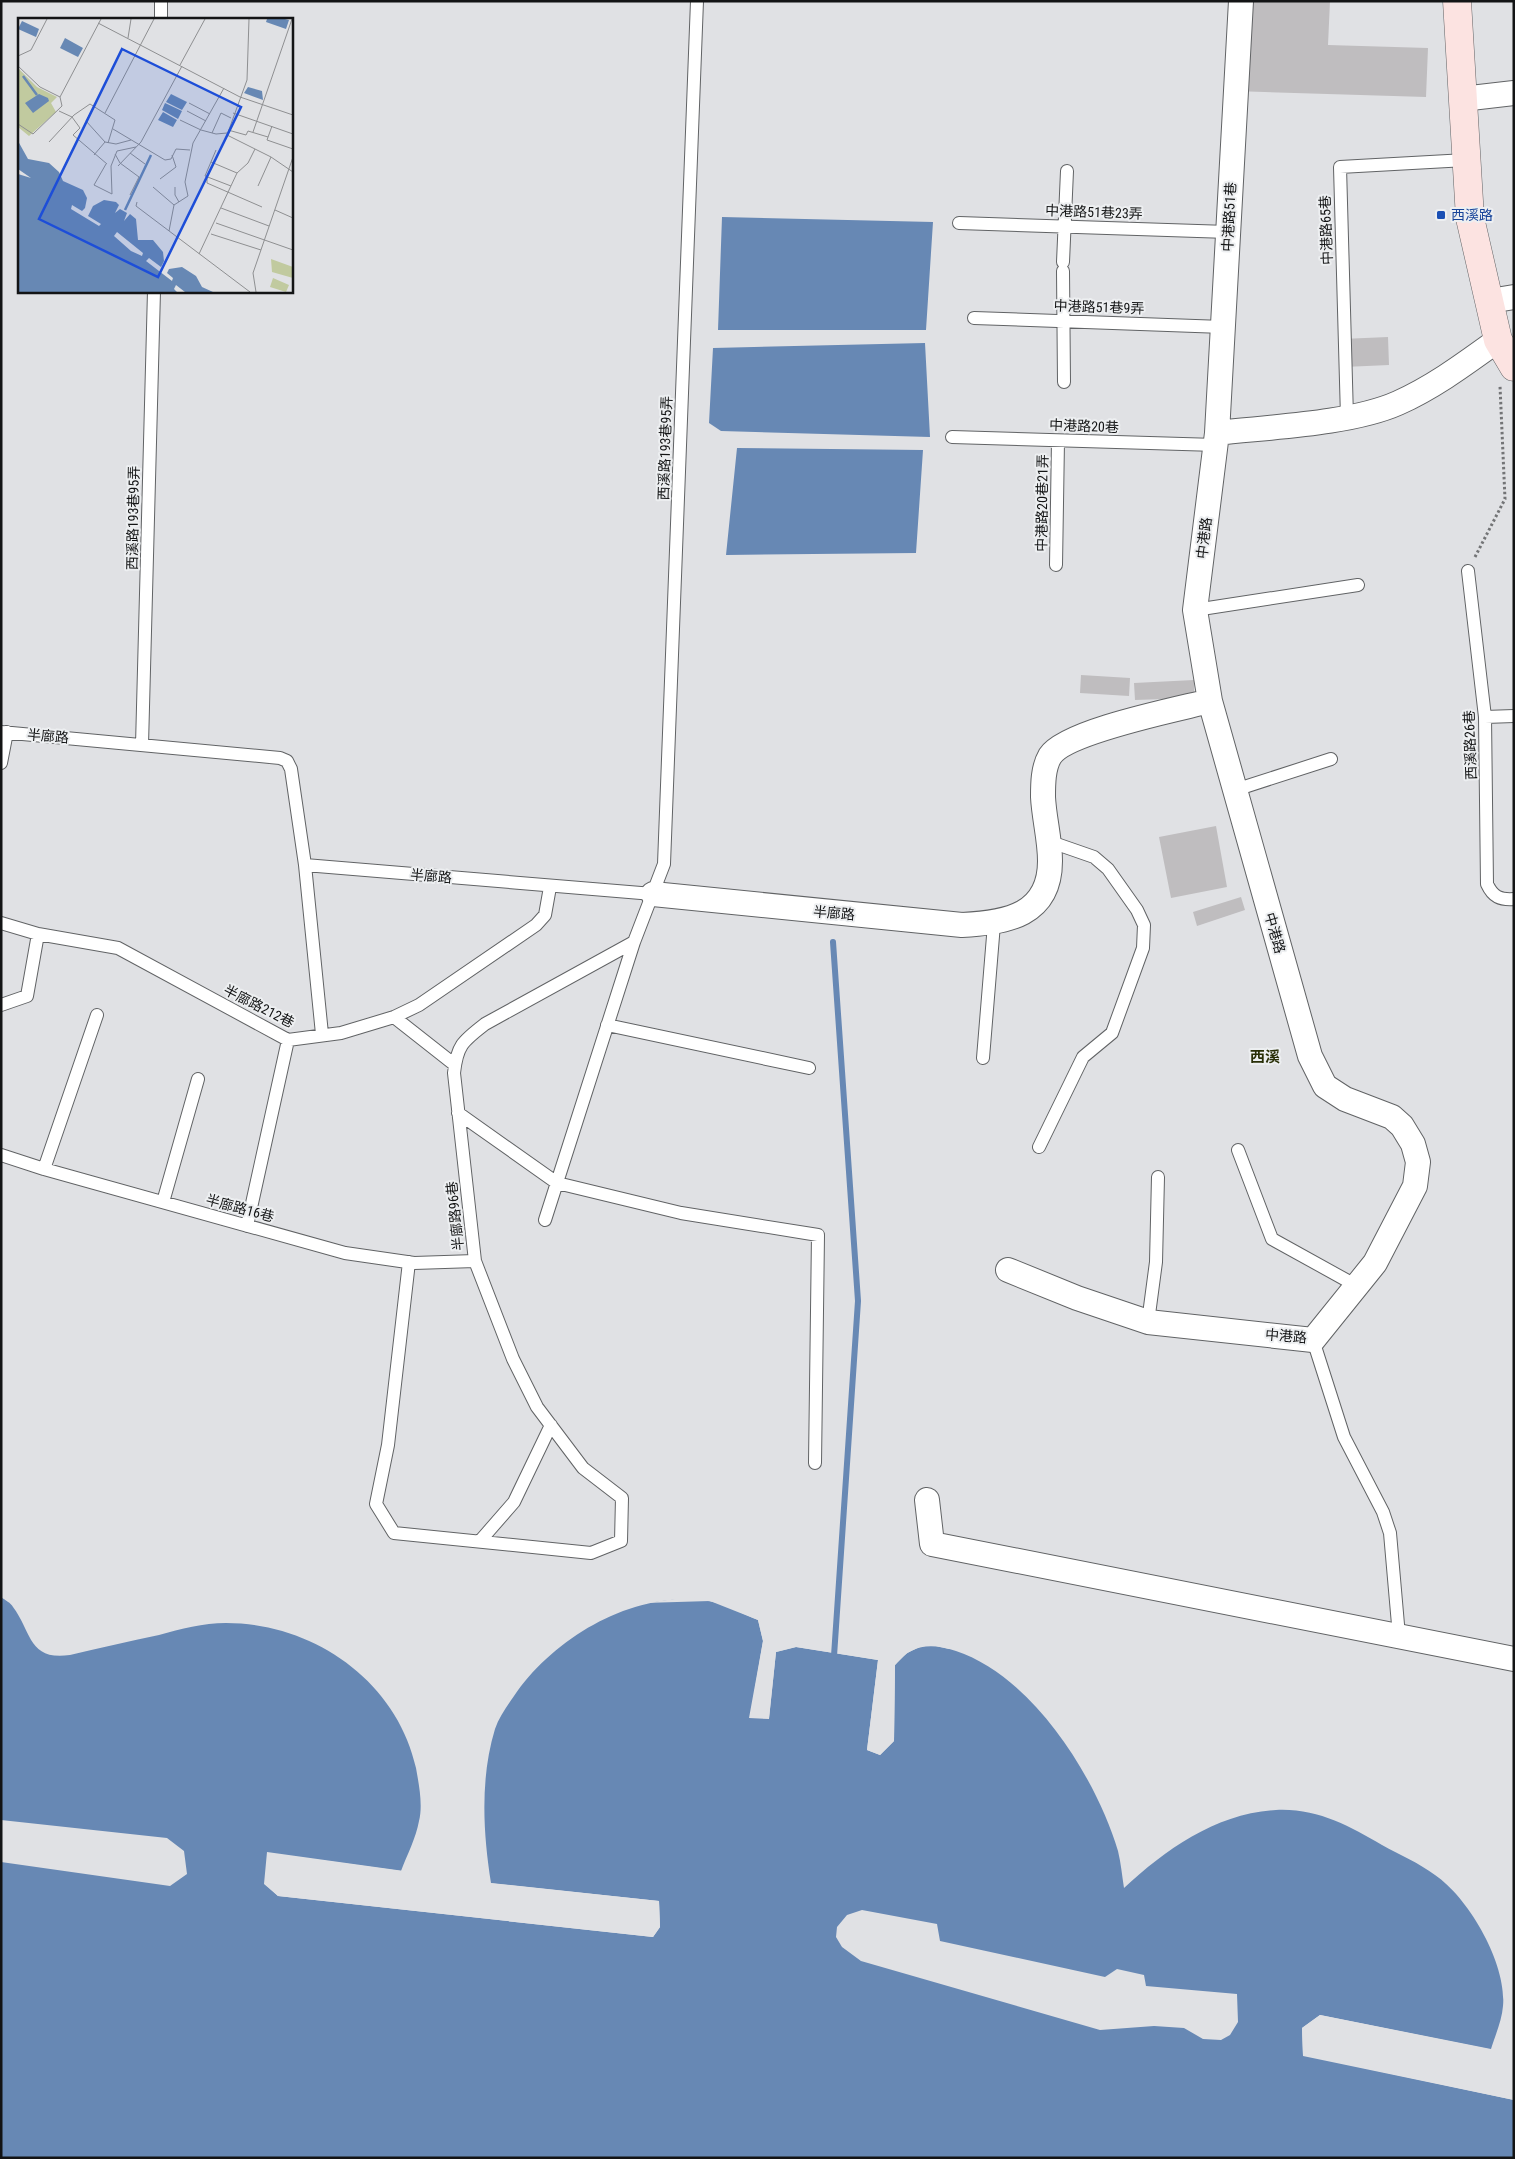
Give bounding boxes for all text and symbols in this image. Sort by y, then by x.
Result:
inset map [18,18,292,292]
street label: 中港路51巷 [1219,182,1239,252]
street label: 中港路65巷 [1317,195,1335,265]
street label: 中港路51巷23弄 [1045,202,1143,222]
place label: 西溪路 [1451,207,1493,223]
marker: 西溪路 [1435,209,1447,221]
street label: 中港路51巷9弄 [1053,297,1145,317]
street label: 西溪路193巷95弄 [655,395,675,501]
street label: 中港路20巷 [1049,417,1119,435]
street label: 中港路20巷21弄 [1033,454,1051,552]
street label: 西溪路193巷95弄 [124,466,142,570]
street label: 中港路 [1194,516,1214,560]
street label: 西溪路26巷 [1461,710,1479,780]
street label: 半廍路 [26,726,70,746]
street label: 半廍路 [409,866,453,886]
street label: 半廍路 [812,903,856,923]
street label: 中港路 [1262,911,1288,955]
street label: 半廍路212巷 [221,981,297,1031]
district label: 西溪 [1250,1048,1280,1066]
street label: 半廍路96巷 [443,1180,467,1252]
street label: 半廍路16巷 [204,1191,276,1225]
street label: 中港路 [1264,1326,1308,1346]

